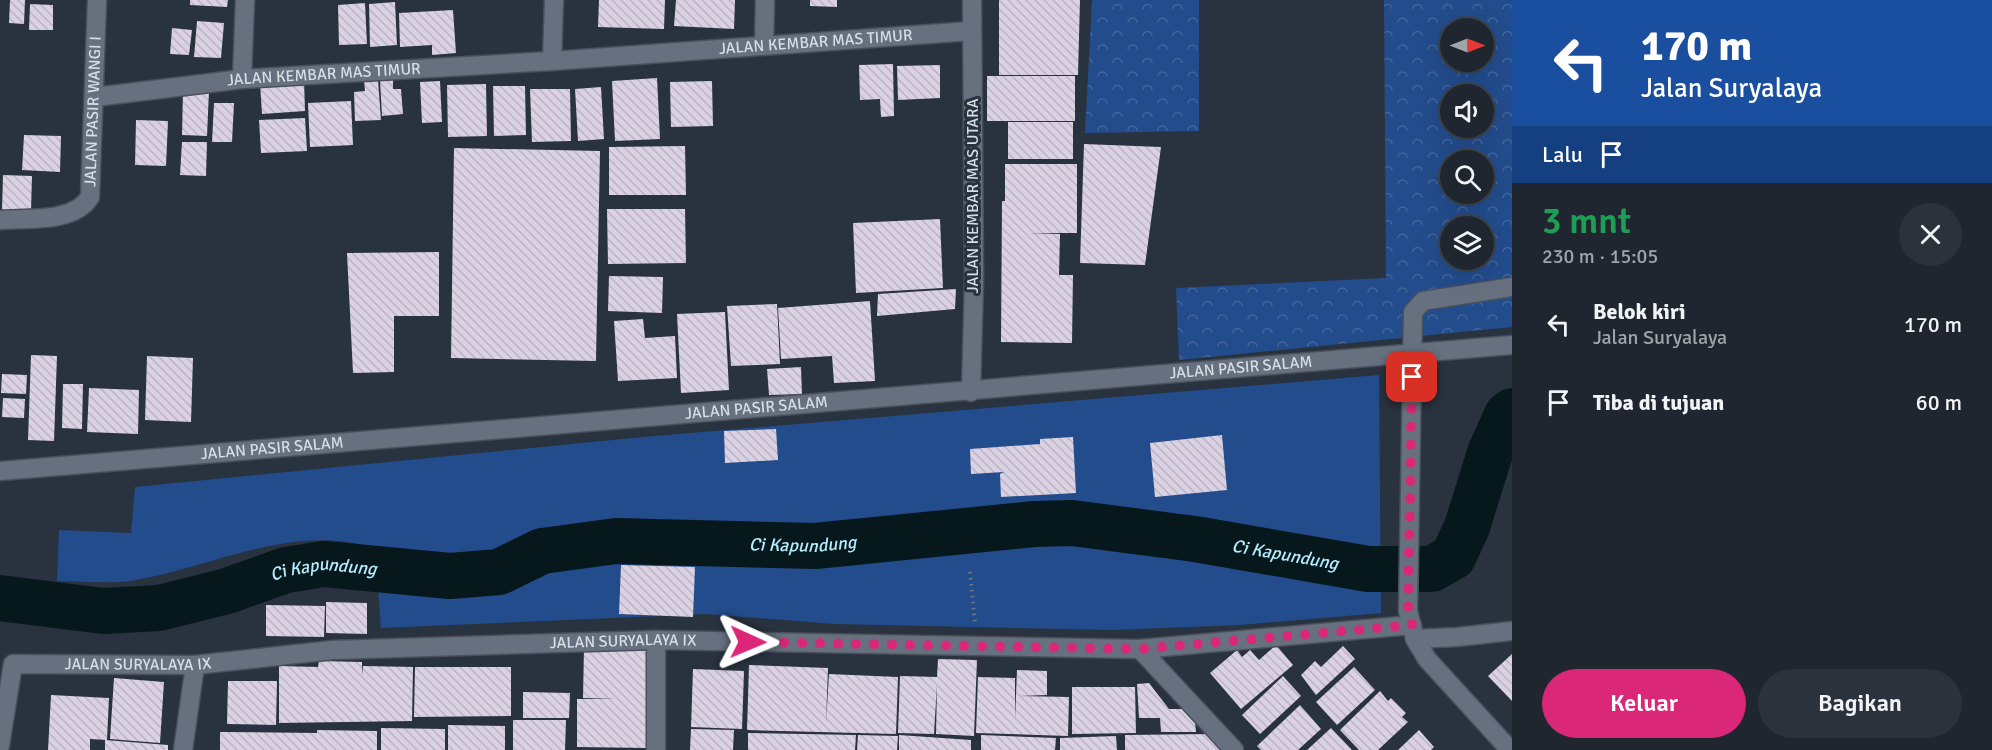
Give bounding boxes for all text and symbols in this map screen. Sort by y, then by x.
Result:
north arrow [1440,18,1494,72]
map controls [1440,18,1494,270]
text: 170 m [1641,21,1752,72]
icon: left [1542,24,1620,102]
street label: JALAN KEMBAR MAS TIMUR [718,25,914,59]
street label: JALAN PASIR WANGI I [80,36,106,187]
street label: JALAN KEMBAR MAS TIMUR [226,59,422,91]
text: Jalan Suryalaya [1641,72,1822,105]
button: sound [1440,84,1494,138]
street label: JALAN KEMBAR MAS UTARA [963,98,983,294]
icon: arrive [1595,138,1628,171]
text: Lalu [1542,141,1583,168]
button: search [1440,150,1494,204]
text: 3 mnt [1542,199,1631,244]
button: close [1899,203,1962,266]
button: layers [1440,216,1494,270]
text: 230 m · 15:05 [1542,244,1658,269]
text: Belok kiri [1593,298,1686,325]
icon: left [1542,308,1575,341]
text: 170 m [1904,311,1962,338]
text: Jalan Suryalaya [1593,325,1727,350]
pin [1386,351,1437,402]
street label: JALAN PASIR SALAM [1168,352,1313,384]
icon: arrive [1395,360,1428,393]
icon: arrive [1542,386,1575,419]
text: Tiba di tujuan [1593,389,1724,416]
text: 60 m [1916,389,1962,416]
street label: JALAN PASIR SALAM [684,392,829,424]
street label: JALAN PASIR SALAM [200,432,344,464]
water label: Ci Kapundung [749,531,859,557]
water label: Ci Kapundung [1230,535,1341,575]
water label: Ci Kapundung [267,552,379,586]
position arrow [716,610,780,674]
street label: JALAN SURYALAYA IX [549,630,697,653]
street label: JALAN SURYALAYA IX [65,653,213,675]
button: Keluar [1542,669,1746,738]
button: Bagikan [1758,669,1962,738]

